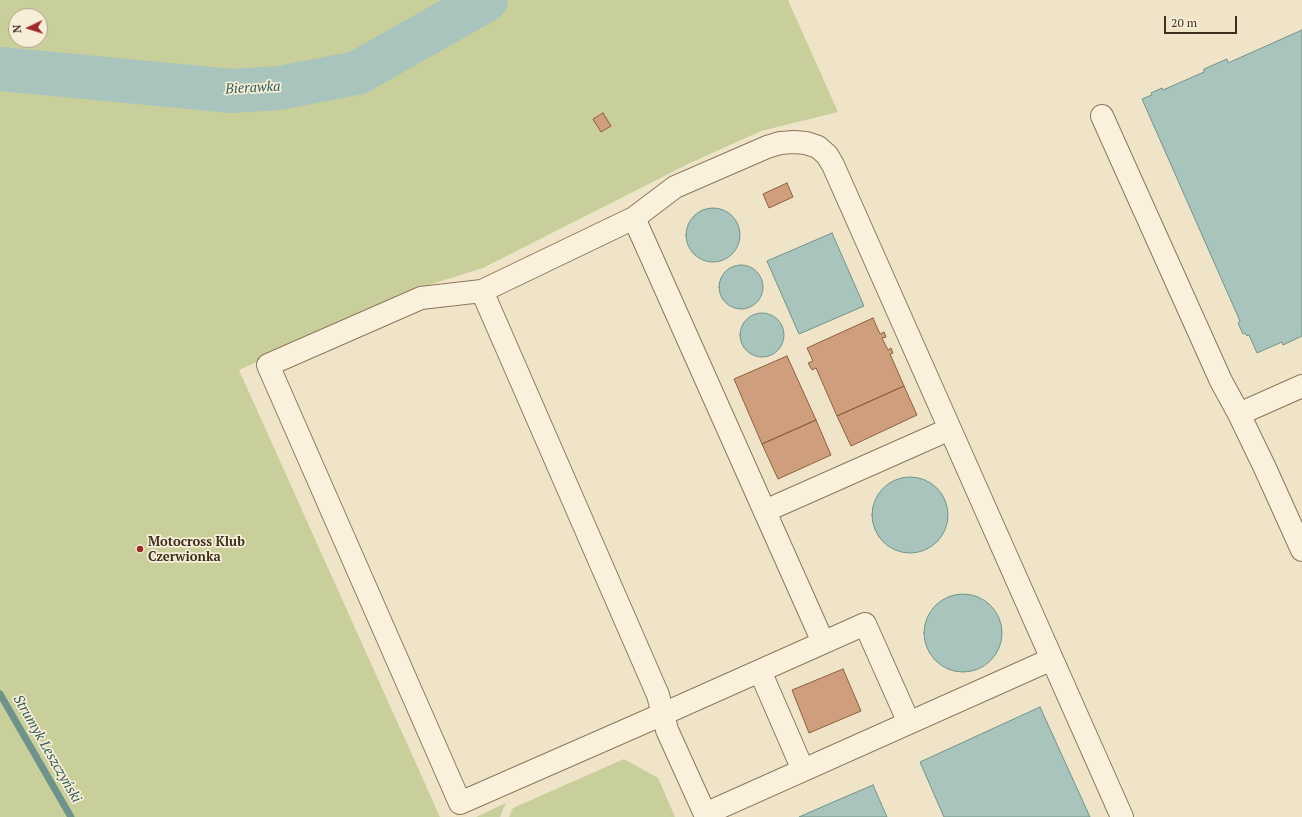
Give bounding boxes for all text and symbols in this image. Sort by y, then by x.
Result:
north arrow [8,8,48,48]
scale bar [1166,8,1239,34]
text: 20 m [1171,15,1197,30]
text: N [10,24,24,33]
water label: Bierawka [225,78,281,98]
place label: Motocross Klub Czerwionka [148,534,245,565]
marker: Motocross Klub Czerwionka [135,544,145,554]
water label: Strumyk Leszczyński [9,692,85,806]

